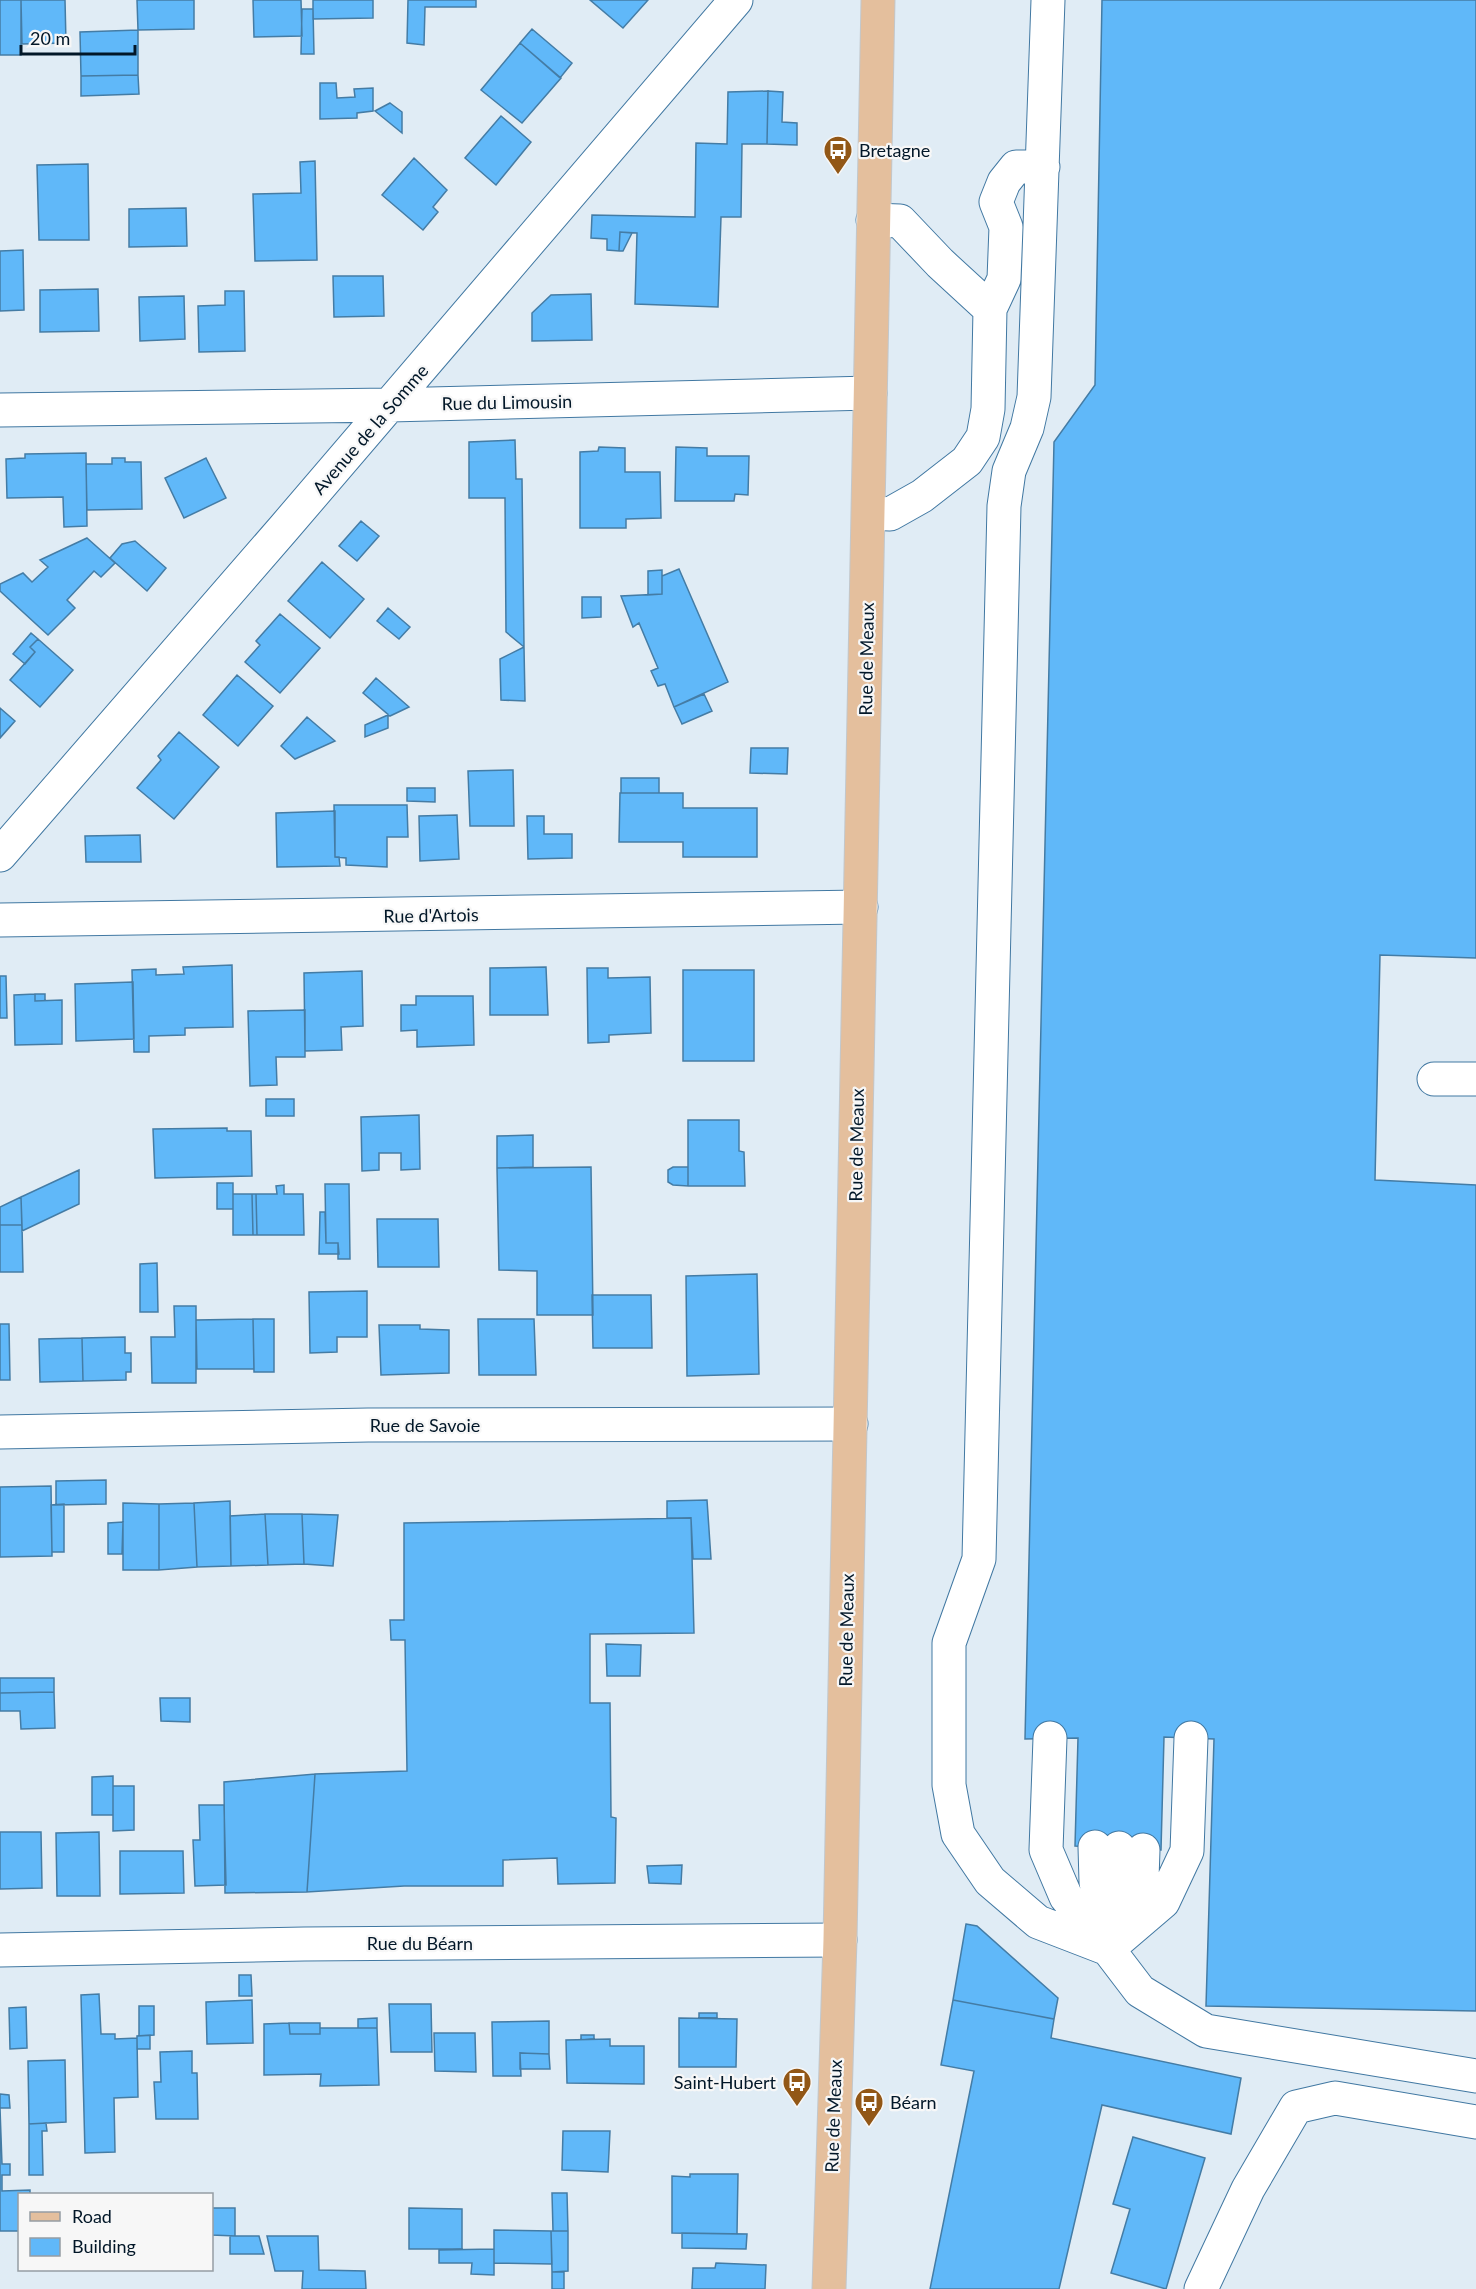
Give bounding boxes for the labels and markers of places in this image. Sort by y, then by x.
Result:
bus stop icon: Bretagne [822,134,854,176]
place label: Bretagne [859,139,930,161]
bus stop icon: Saint-Hubert [781,2066,813,2108]
place label: Saint-Hubert [674,2071,777,2093]
bus stop icon: Béarn [853,2086,885,2128]
place label: Béarn [890,2091,937,2113]

